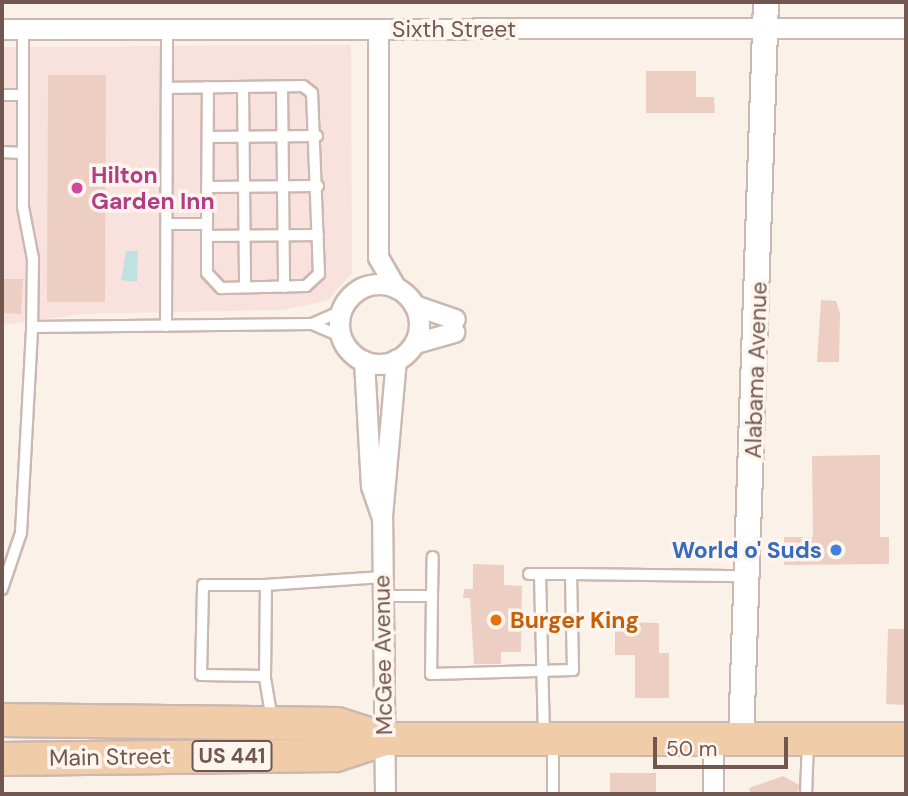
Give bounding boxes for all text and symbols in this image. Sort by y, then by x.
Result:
street label: Sixth Street [392,15,516,43]
place label: Hilton Garden Inn [91,161,215,215]
marker: Hilton Garden Inn [69,180,85,196]
street label: Alabama Avenue [739,281,773,459]
place label: World o' Suds [672,536,822,564]
marker: World o' Suds [828,542,844,558]
street label: McGee Avenue [368,575,398,735]
place label: Burger King [510,606,639,634]
marker: Burger King [488,612,504,628]
scale bar [656,722,791,766]
text: 50 m [666,735,717,763]
road number: US 441 [190,738,274,774]
street label: Main Street [49,742,171,772]

